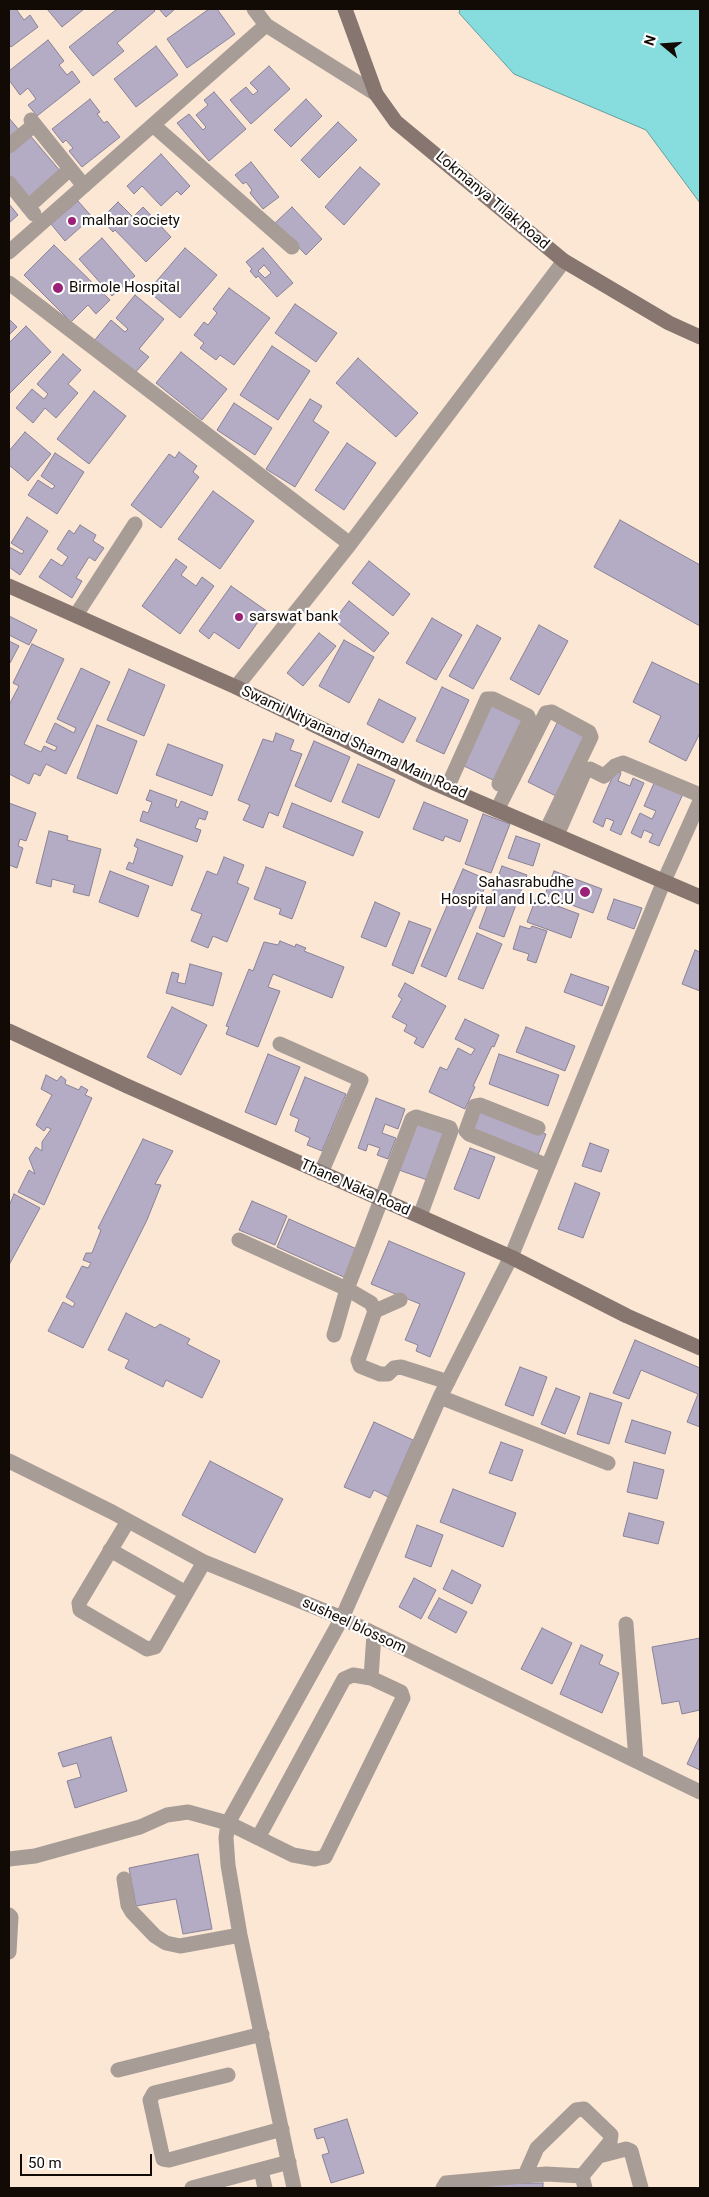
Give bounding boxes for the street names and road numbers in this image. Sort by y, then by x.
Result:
street label: Lokmanya Tilak Road [432,148,552,254]
street label: Swami Nityanand Sharma Main Road [238,683,470,803]
street label: Thane Naka Road [297,1156,413,1220]
street label: susheel blossom [299,1594,409,1658]

